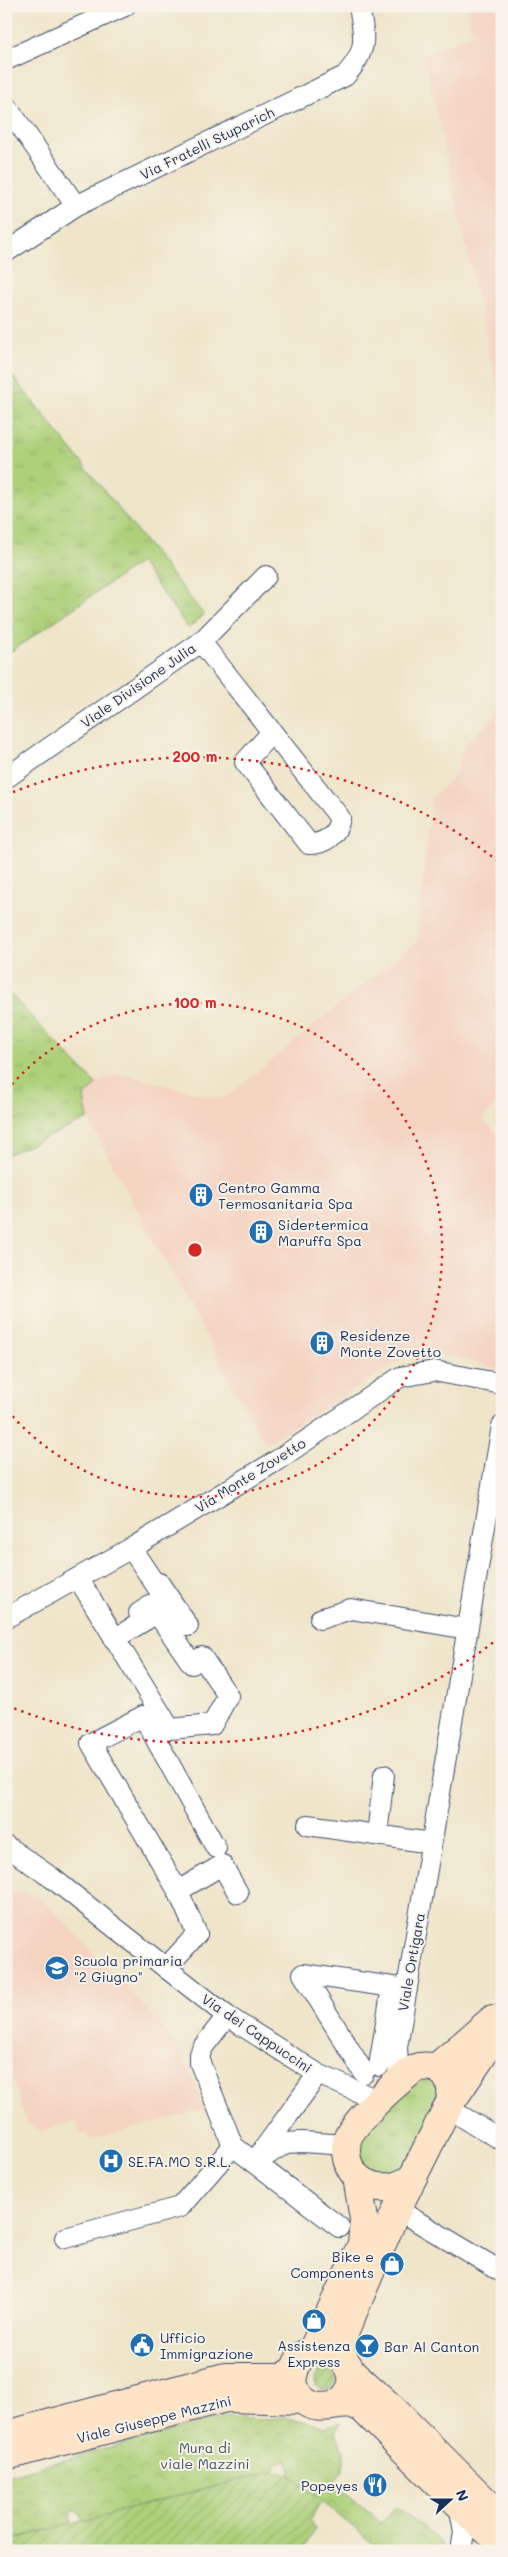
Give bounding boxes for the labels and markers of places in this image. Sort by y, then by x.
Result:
place label: Centro Gamma Termosanitaria Spa [218,1178,353,1213]
building icon: Centro Gamma Termosanitaria Spa [188,1182,214,1208]
place label: Sidertermica Maruffa Spa [278,1215,369,1250]
building icon: Sidertermica Maruffa Spa [248,1219,274,1245]
centre of rings [186,1241,204,1259]
place label: Residenze Monte Zovetto [340,1326,441,1361]
building icon: Residenze Monte Zovetto [309,1330,335,1356]
place label: Scuola primaria "2 Giugno" [74,1951,183,1986]
school or university icon: Scuola primaria "2 Giugno" [44,1955,70,1981]
hospital icon: SE.FA.MO S.R.L. [98,2148,124,2174]
place label: SE.FA.MO S.R.L. [128,2152,232,2171]
place label: Bike e Components [290,2247,374,2282]
shop icon: Bike e Components [379,2251,405,2277]
shop icon: Assistenza Express [301,2308,327,2334]
place label: Ufficio Immigrazione [160,2328,253,2363]
public building icon: Ufficio Immigrazione [129,2332,155,2358]
bar icon: Bar Al Canton [354,2333,380,2359]
place label: Assistenza Express [277,2336,351,2371]
place label: Bar Al Canton [384,2337,479,2356]
restaurant icon: Popeyes [362,2472,388,2498]
place label: Popeyes [301,2476,358,2495]

